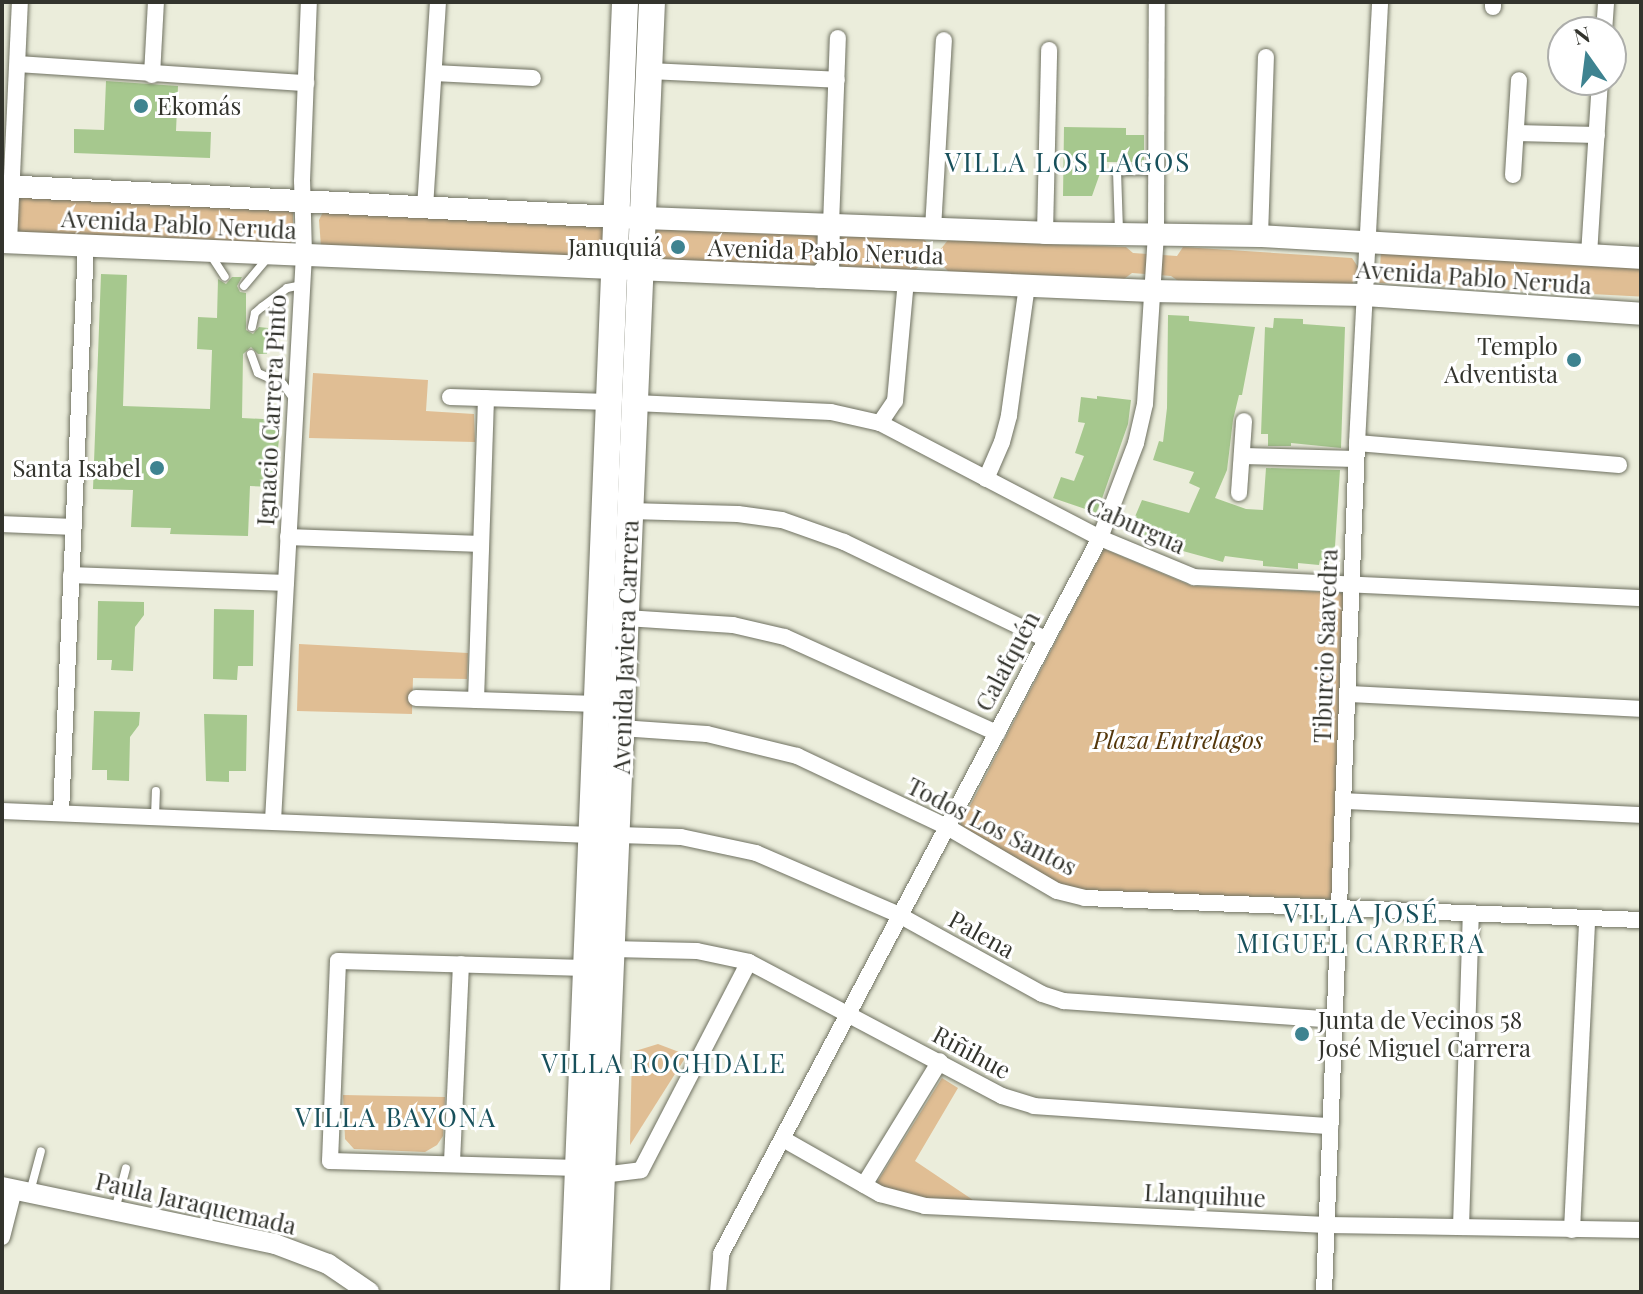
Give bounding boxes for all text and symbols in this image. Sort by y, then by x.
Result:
north arrow [1547,16,1627,96]
text: N [1570,18,1593,51]
place label: Ekomás [157,92,241,120]
marker: Ekomás [132,97,150,115]
district label: VILLA LOS LAGOS [945,146,1191,178]
street label: Avenida Pablo Neruda [60,203,298,245]
street label: Avenida Pablo Neruda [708,232,944,270]
place label: Januquiá [568,233,662,261]
marker: Januquiá [669,238,687,256]
street label: Avenida Pablo Neruda [1355,254,1593,300]
street label: Ignacio Carrera Pinto [251,293,291,527]
place label: Templo Adventista [1444,332,1558,388]
marker: Templo Adventista [1565,351,1583,369]
place label: Santa Isabel [12,454,141,482]
marker: Santa Isabel [148,459,166,477]
street label: Caburgua [1082,490,1190,560]
street label: Avenida Javiera Carrera [606,519,644,775]
street label: Tiburcio Saavedra [1307,548,1343,744]
street label: Calafquén [969,606,1045,716]
park label: Plaza Entrelagos [1093,726,1263,754]
street label: Todos Los Santos [902,771,1082,881]
district label: VILLA JOSÉ MIGUEL CARRERA [1236,897,1486,958]
street label: Palena [944,904,1020,964]
place label: Junta de Vecinos 58 José Miguel Carrera [1318,1006,1531,1062]
street label: Riñihue [928,1020,1016,1084]
marker: Junta de Vecinos 58 José Miguel Carrera [1293,1025,1311,1043]
district label: VILLA ROCHDALE [541,1047,787,1079]
district label: VILLA BAYONA [295,1101,497,1133]
street label: Paula Jaraquemada [93,1166,299,1240]
street label: Llanquihue [1143,1177,1267,1213]

